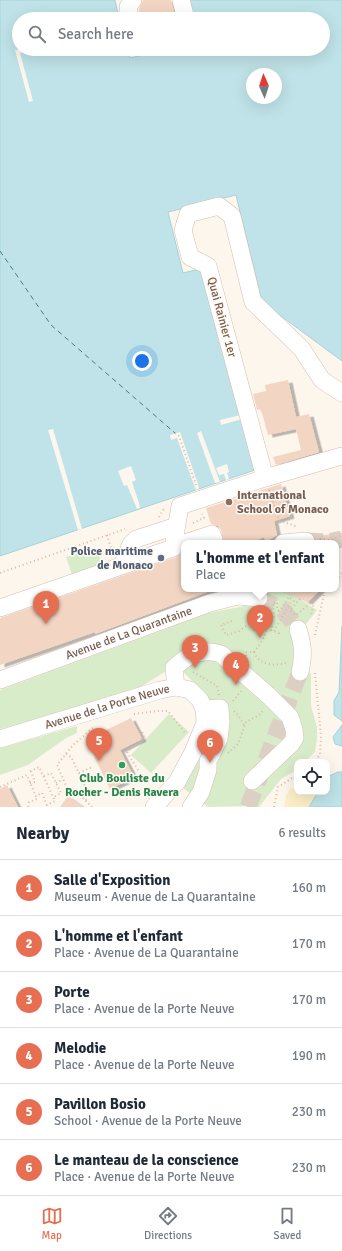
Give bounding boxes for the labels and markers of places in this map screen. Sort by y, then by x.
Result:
place label: International School of Monaco [237,488,329,517]
marker: International School of Monaco [224,497,234,507]
place label: Police maritime de Monaco [70,544,153,573]
marker: Police maritime de Monaco [156,553,166,563]
pin: 1 [33,591,59,624]
pin: 2 [247,605,273,638]
pin: 3 [182,635,208,668]
pin: 4 [223,652,249,685]
pin: 5 [86,728,112,761]
pin: 6 [197,730,223,763]
marker: Club Bouliste du Rocher - Denis Ravera [117,760,127,770]
place label: Club Bouliste du Rocher - Denis Ravera [65,771,179,800]

